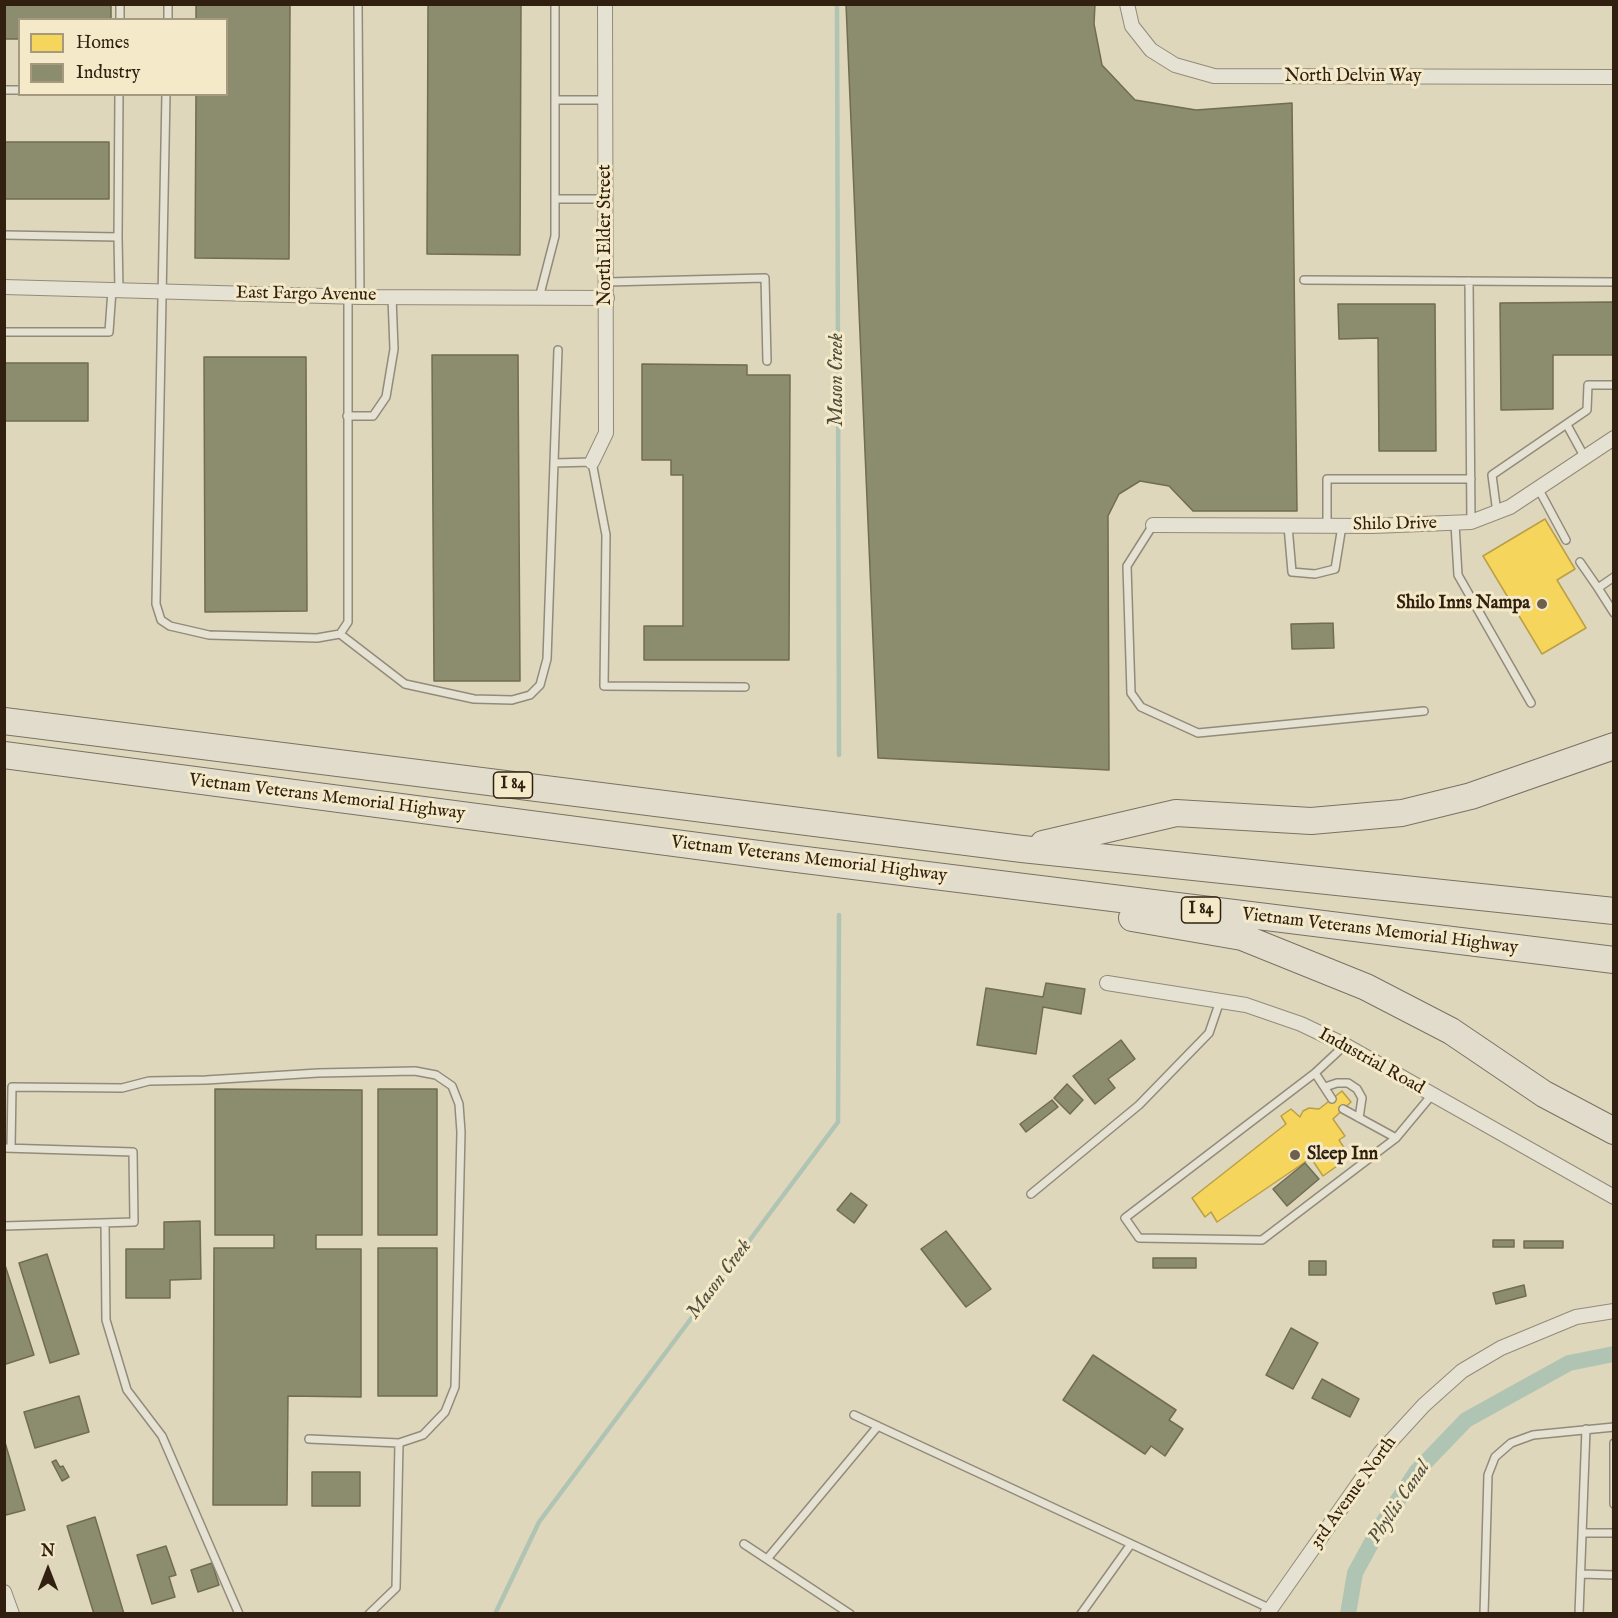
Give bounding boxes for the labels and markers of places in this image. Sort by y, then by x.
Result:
place label: Shilo Inns Nampa [1396,593,1530,615]
marker: Shilo Inns Nampa [1535,597,1549,611]
place label: Sleep Inn [1307,1144,1378,1166]
marker: Sleep Inn [1288,1148,1302,1162]

